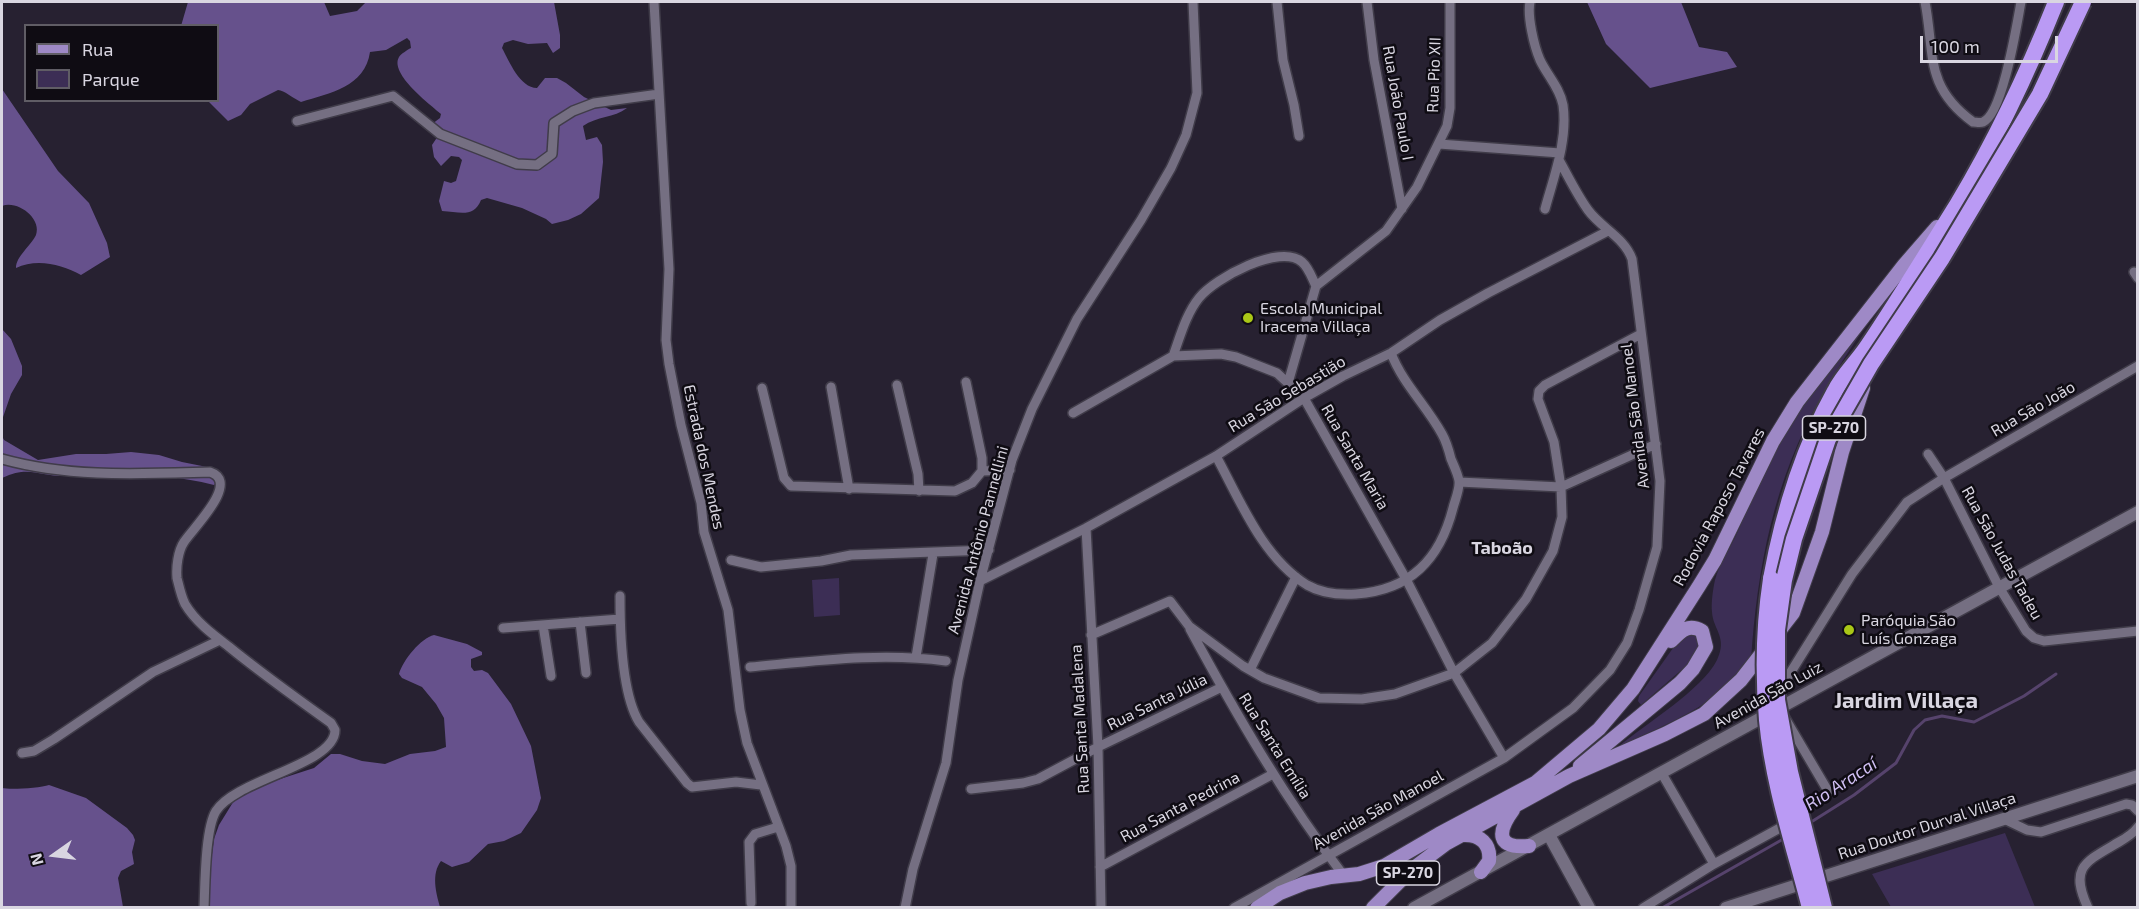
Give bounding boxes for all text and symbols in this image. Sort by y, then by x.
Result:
legend [24,24,219,102]
scale bar [1923,24,2061,62]
text: 100 m [1931,35,1980,57]
street label: Rua Pio XII [1423,37,1445,113]
text: Rua [82,38,113,60]
street label: Rua João Paulo I [1378,44,1418,162]
text: Parque [82,68,140,90]
place label: Escola Municipal Iracema Villaça [1260,299,1382,337]
marker: Escola Municipal Iracema Villaça [1241,311,1255,325]
street label: Avenida São Manoel [1617,342,1653,490]
street label: Rua São Sebastião [1225,351,1349,437]
street label: Rua São João [1987,377,2079,441]
street label: Estrada dos Mendes [679,383,729,531]
street label: Rua Santa Maria [1317,401,1393,513]
road number: SP-270 [1802,416,1866,440]
street label: Rodovia Raposo Tavares [1669,425,1769,589]
street label: Avenida Antônio Pannellini [944,444,1012,636]
street label: Rua São Judas Tadeu [1957,483,2047,623]
district label: Taboão [1471,537,1533,559]
place label: Paróquia São Luís Gonzaga [1861,611,1957,649]
marker: Paróquia São Luís Gonzaga [1842,623,1856,637]
street label: Rua Santa Madalena [1067,644,1093,794]
street label: Avenida São Luiz [1710,657,1826,733]
street label: Rua Santa Júlia [1104,669,1210,735]
district label: Jardim Villaça [1834,688,1978,714]
street label: Rua Santa Emília [1235,689,1315,803]
water label: Rio Aracaí [1801,753,1881,815]
street label: Avenida São Manoel [1309,766,1447,854]
street label: Rua Santa Pedrina [1117,767,1243,847]
street label: Rua Doutor Durval Villaça [1836,788,2018,864]
north arrow [24,825,84,885]
text: N [25,852,47,867]
road number: SP-270 [1376,861,1440,885]

